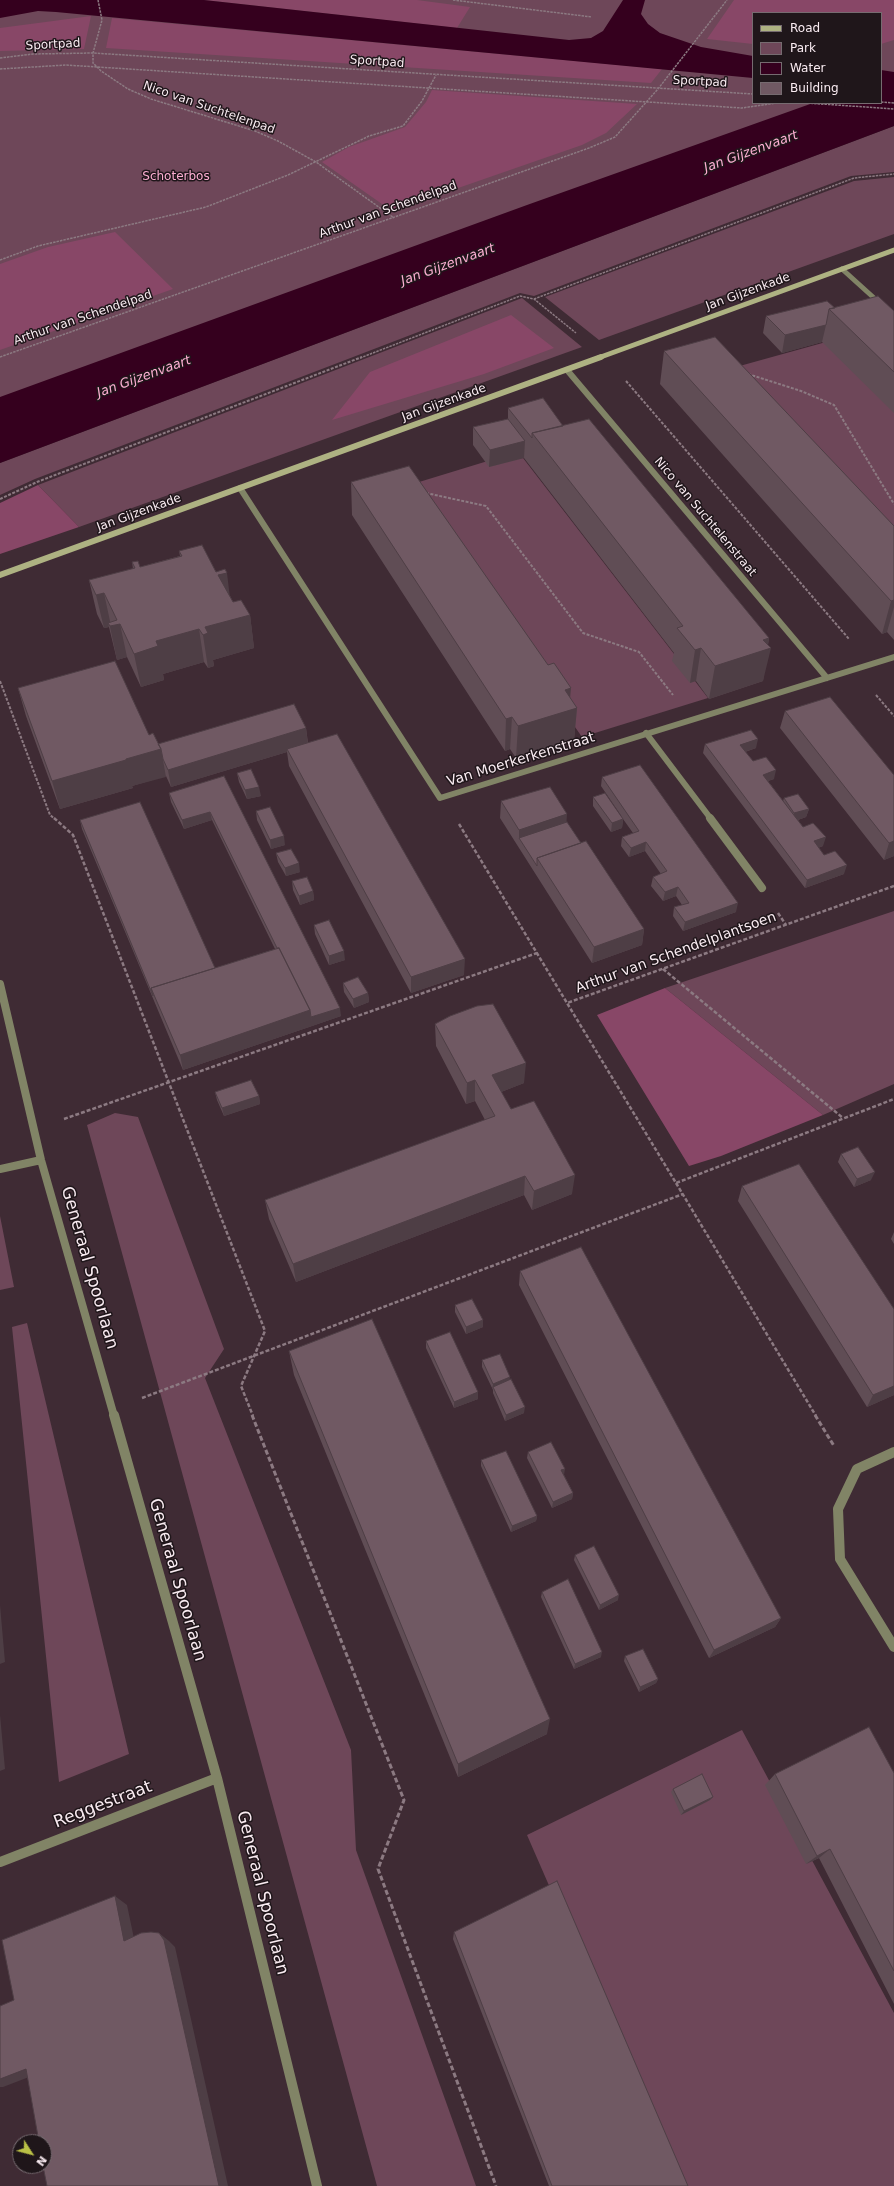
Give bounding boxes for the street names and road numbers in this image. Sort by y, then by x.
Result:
street label: Sportpad [25,36,81,54]
street label: Sportpad [349,53,405,71]
street label: Sportpad [672,73,728,91]
street label: Nico van Suchtelenpad [141,79,277,137]
street label: Arthur van Schendelpad [317,178,459,242]
street label: Jan Gijzenkade [704,270,792,314]
street label: Arthur van Schendelpad [12,288,154,348]
street label: Jan Gijzenkade [400,381,488,425]
street label: Nico van Suchtelenstraat [651,455,759,579]
street label: Jan Gijzenkade [95,491,183,535]
street label: Van Moerkerkenstraat [445,730,597,790]
street label: Arthur van Schendelplantsoen [573,909,779,997]
street label: Generaal Spoorlaan [56,1184,122,1352]
street label: Generaal Spoorlaan [144,1496,210,1664]
street label: Reggestraat [51,1777,155,1833]
street label: Generaal Spoorlaan [232,1809,292,1977]

